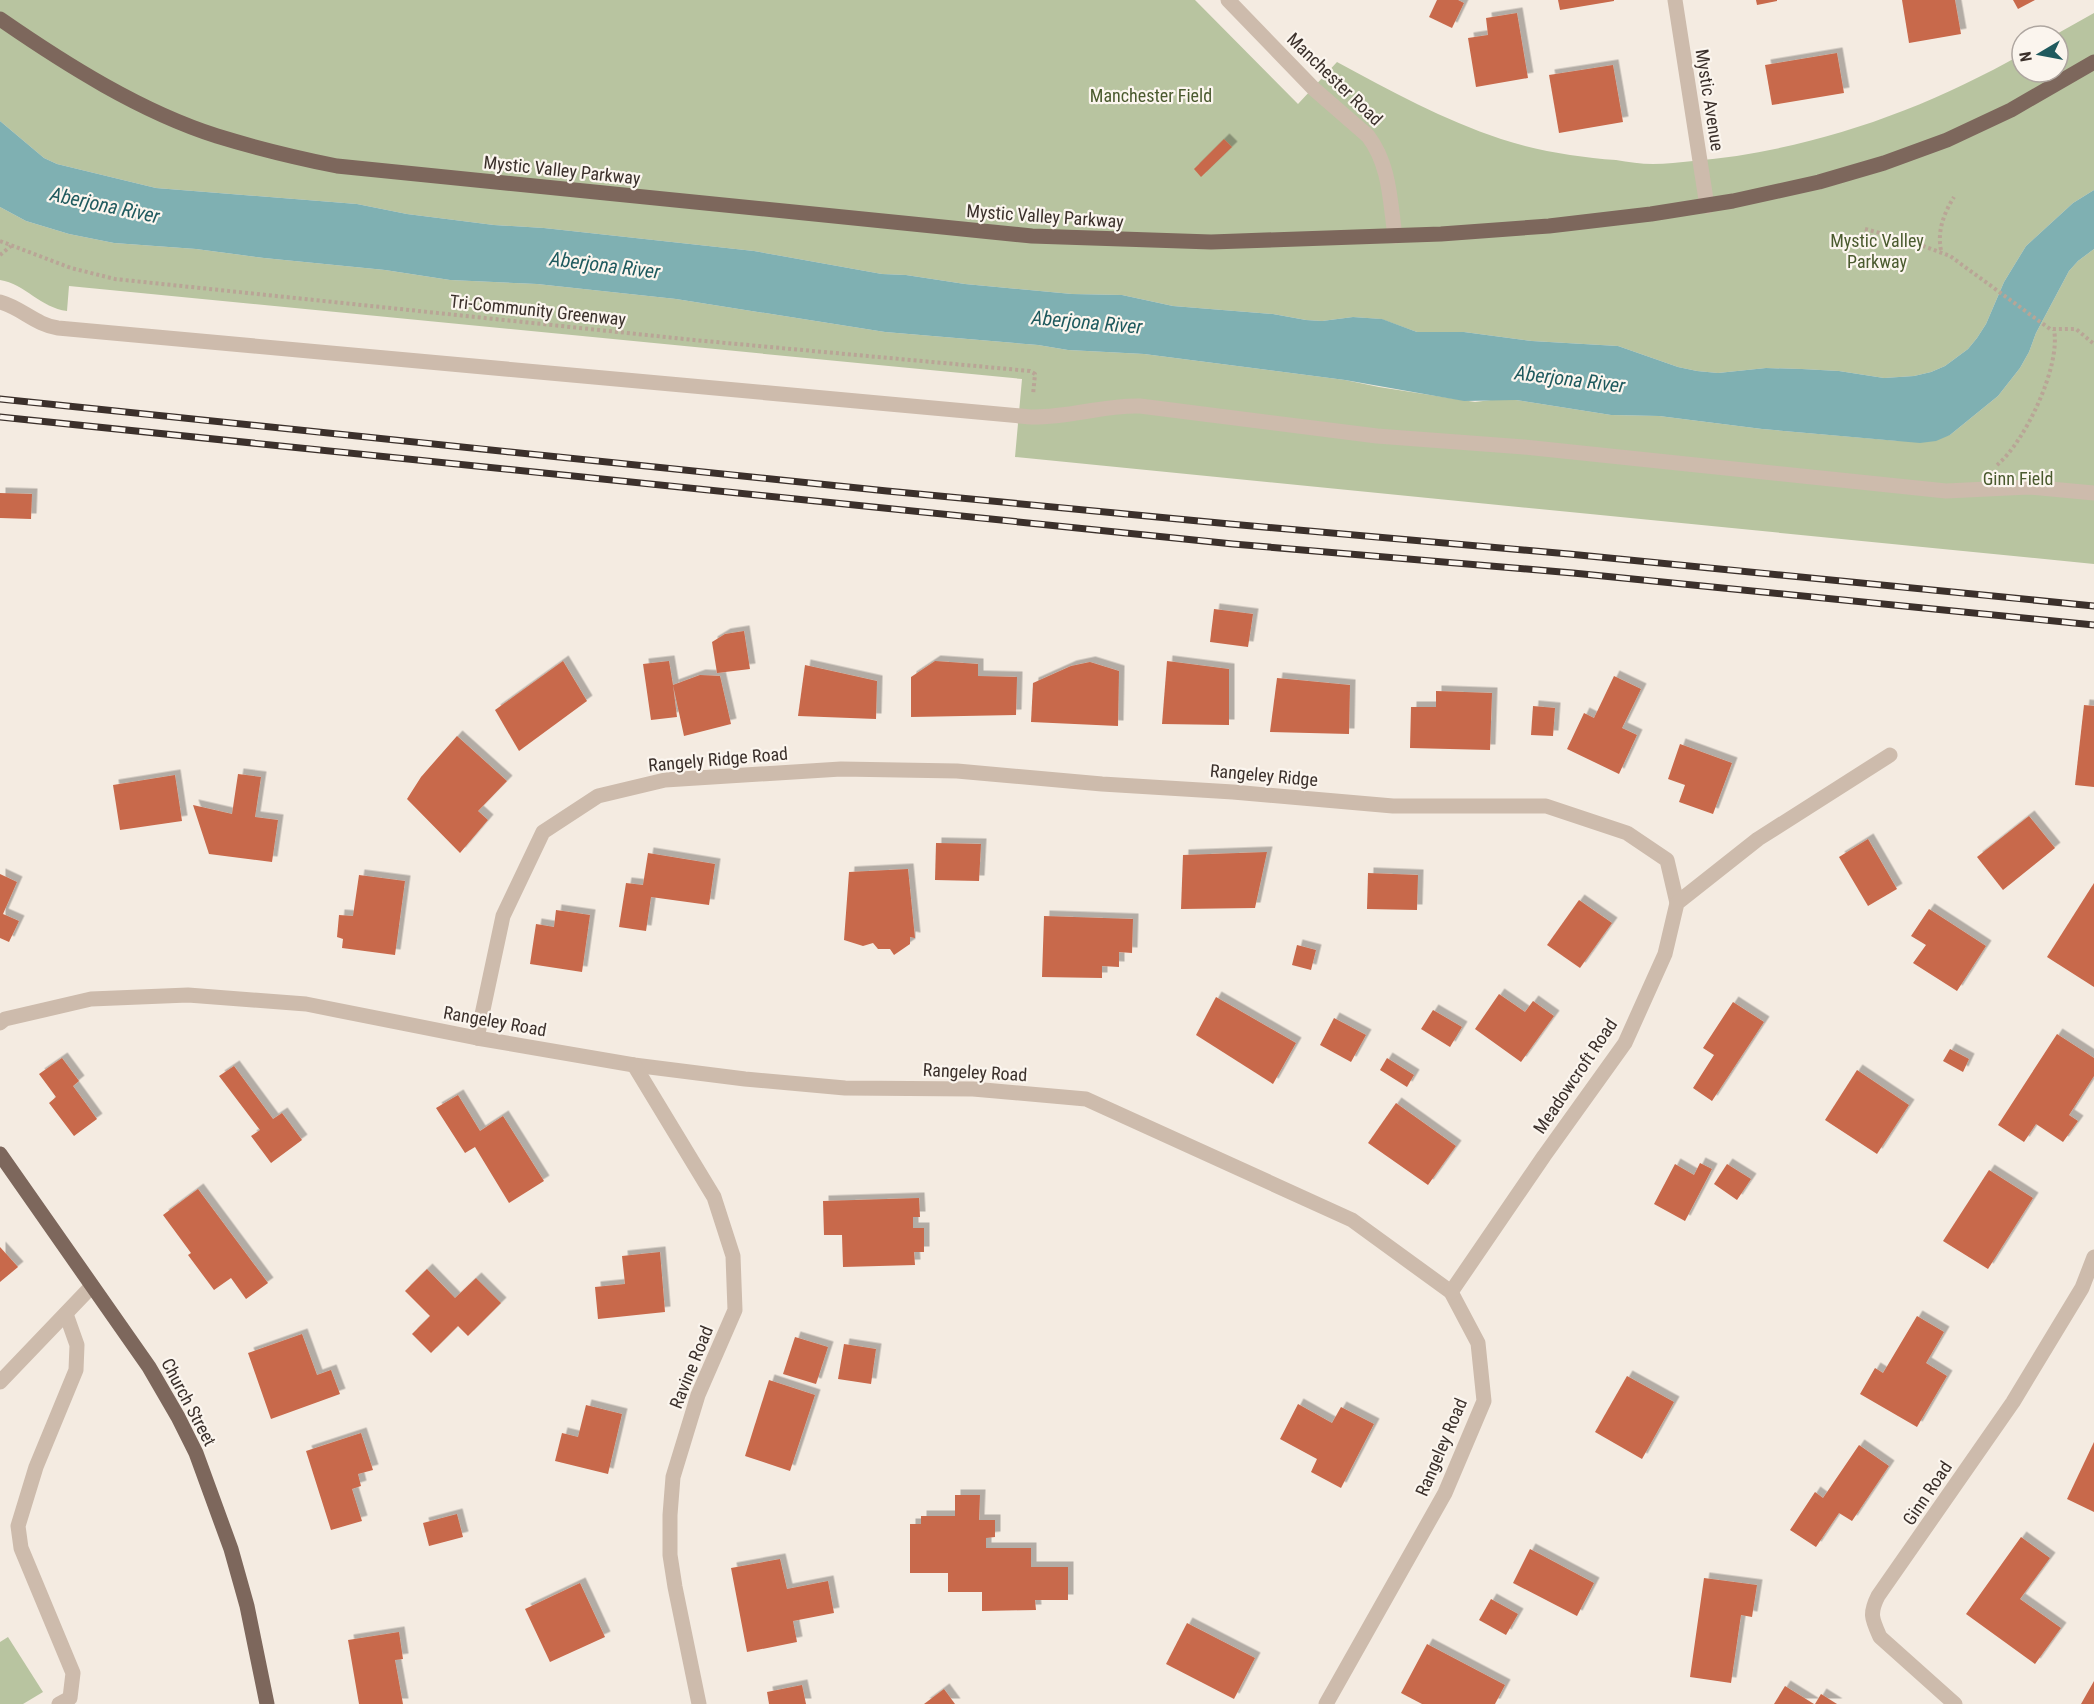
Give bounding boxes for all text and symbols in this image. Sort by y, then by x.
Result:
north arrow [2010,24,2070,84]
street label: Manchester Road [1283,28,1387,130]
street label: Mystic Avenue [1692,47,1728,153]
text: N [2016,50,2036,63]
park label: Manchester Field [1090,85,1212,106]
street label: Mystic Valley Parkway [483,151,642,189]
water label: Aberjona River [47,182,163,229]
street label: Mystic Valley Parkway [966,200,1125,232]
park label: Mystic Valley Parkway [1830,230,1924,272]
water label: Aberjona River [547,246,663,284]
street label: Tri-Community Greenway [449,290,628,330]
water label: Aberjona River [1030,305,1144,339]
water label: Aberjona River [1512,360,1628,398]
park label: Ginn Field [1983,468,2053,489]
street label: Rangely Ridge Road [647,742,789,776]
street label: Rangeley Ridge [1209,760,1319,790]
street label: Rangeley Road [442,1002,548,1040]
street label: Meadowcroft Road [1529,1014,1621,1138]
street label: Rangeley Road [922,1059,1028,1085]
street label: Ravine Road [665,1323,717,1411]
street label: Church Street [157,1355,221,1449]
street label: Rangeley Road [1411,1395,1471,1499]
street label: Ginn Road [1898,1457,1956,1529]

